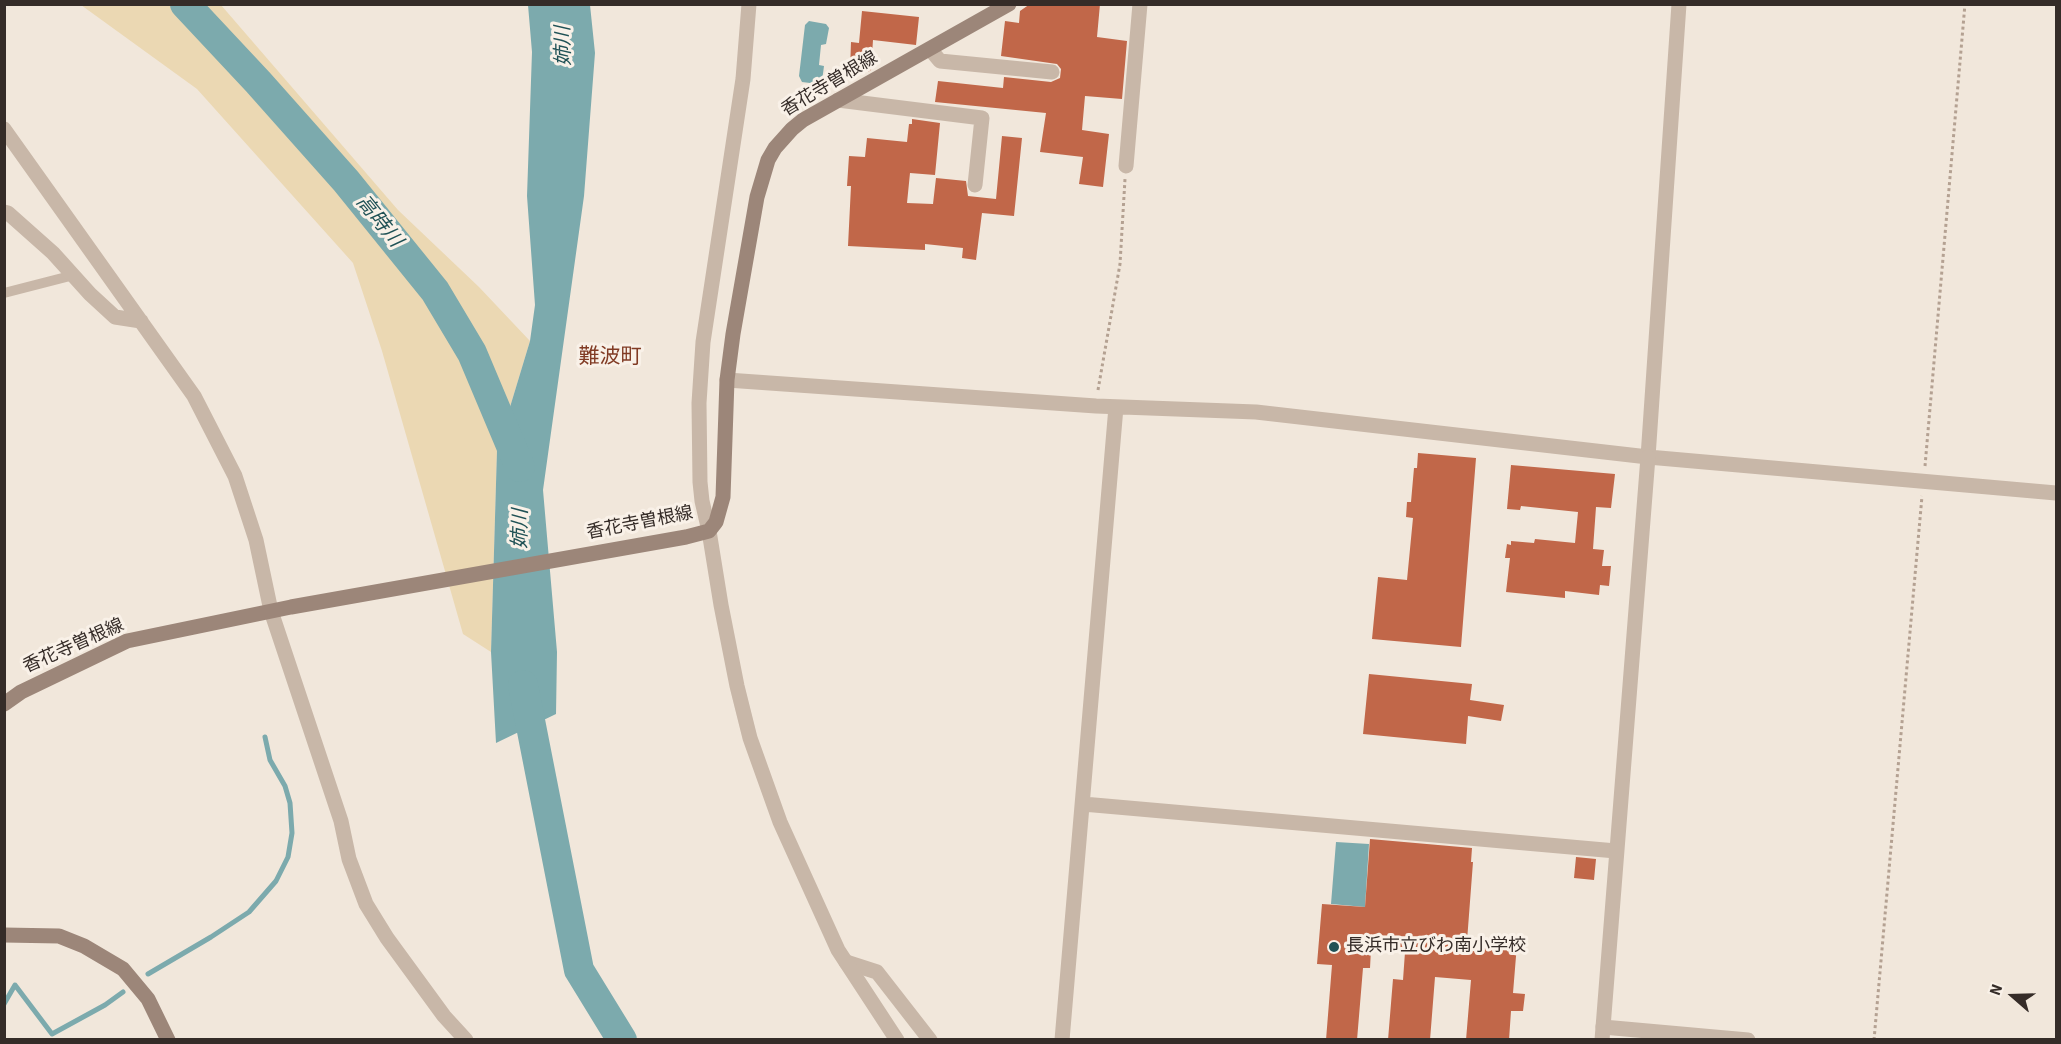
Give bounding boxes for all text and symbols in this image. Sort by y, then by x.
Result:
water label: 姉川 [553,26,577,66]
street label: 香花寺曽根線 [778,48,882,122]
water label: 高時川 [350,191,406,253]
district label: 難波町 [579,345,641,371]
street label: 香花寺曽根線 [585,503,695,545]
water label: 姉川 [510,509,534,549]
street label: 香花寺曽根線 [20,615,128,679]
place label: 長浜市立びわ南小学校 [1346,936,1526,958]
marker: 長浜市立びわ南小学校 [1327,940,1341,954]
north arrow [1983,966,2043,1026]
text: N [1984,981,2008,999]

